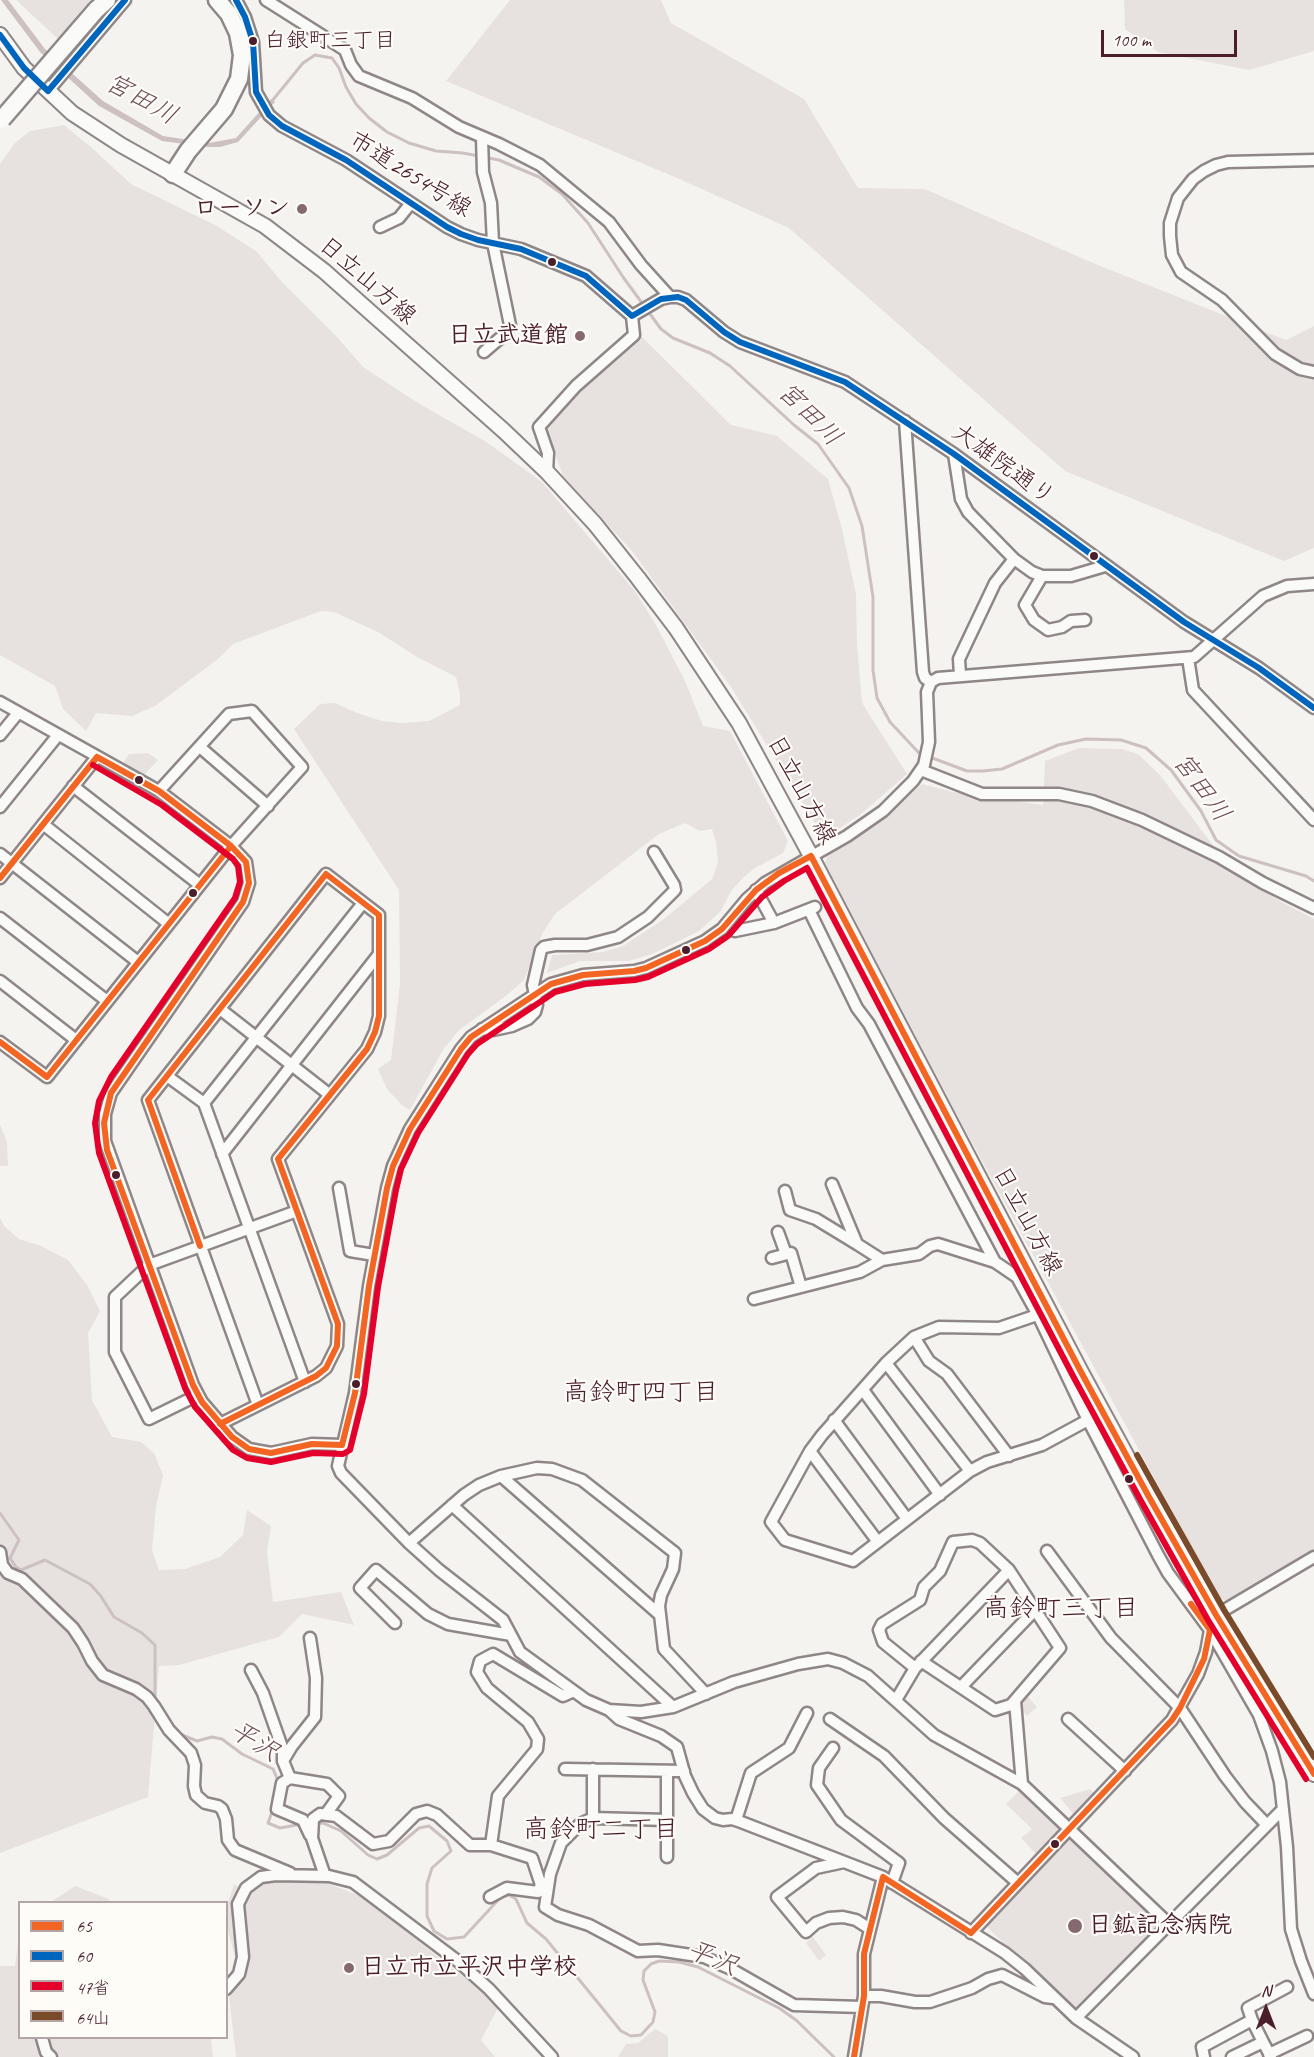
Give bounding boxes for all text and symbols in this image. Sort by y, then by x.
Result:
scale bar [1104,18,1240,56]
place label: 白銀町三丁目 [264,28,396,54]
text: 100 m [1112,29,1151,51]
marker: 白銀町三丁目 [247,35,259,47]
water label: 宮田川 [99,67,183,133]
street label: 市道2654号線 [343,126,477,224]
place label: ローソン [194,195,290,223]
marker: ローソン [295,202,309,216]
street label: 日立山方線 [312,231,422,331]
unlabelled marker [546,256,558,268]
place label: 日立武道館 [448,322,568,350]
marker: 日立武道館 [573,329,587,343]
water label: 宮田川 [770,376,848,454]
street label: 大雄院通り [946,418,1060,512]
unlabelled marker [1088,550,1100,562]
street label: 日立山方線 [760,730,842,850]
water label: 宮田川 [1165,747,1237,829]
unlabelled marker [133,774,145,786]
unlabelled marker [187,887,199,899]
unlabelled marker [680,944,692,956]
street label: 日立山方線 [986,1161,1068,1281]
unlabelled marker [110,1169,122,1181]
district label: 高鈴町四丁目 [563,1377,719,1409]
unlabelled marker [350,1378,362,1390]
unlabelled marker [1123,1473,1135,1485]
district label: 高鈴町三丁目 [983,1593,1139,1625]
water label: 平沢 [224,1715,284,1769]
district label: 高鈴町二丁目 [523,1814,679,1846]
unlabelled marker [1049,1838,1061,1850]
legend [18,1901,228,2039]
place label: 日鉱記念病院 [1088,1912,1232,1940]
text: 65 [76,1915,92,1937]
marker: 日鉱記念病院 [1066,1917,1084,1935]
water label: 平沢 [682,1935,742,1983]
text: 60 [76,1945,92,1967]
place label: 日立市立平沢中学校 [361,1954,577,1982]
marker: 日立市立平沢中学校 [342,1961,356,1975]
text: 47省 [76,1977,110,1999]
north arrow [1236,1979,1296,2039]
text: N [1261,1981,1271,2001]
text: 64山 [76,2007,110,2029]

